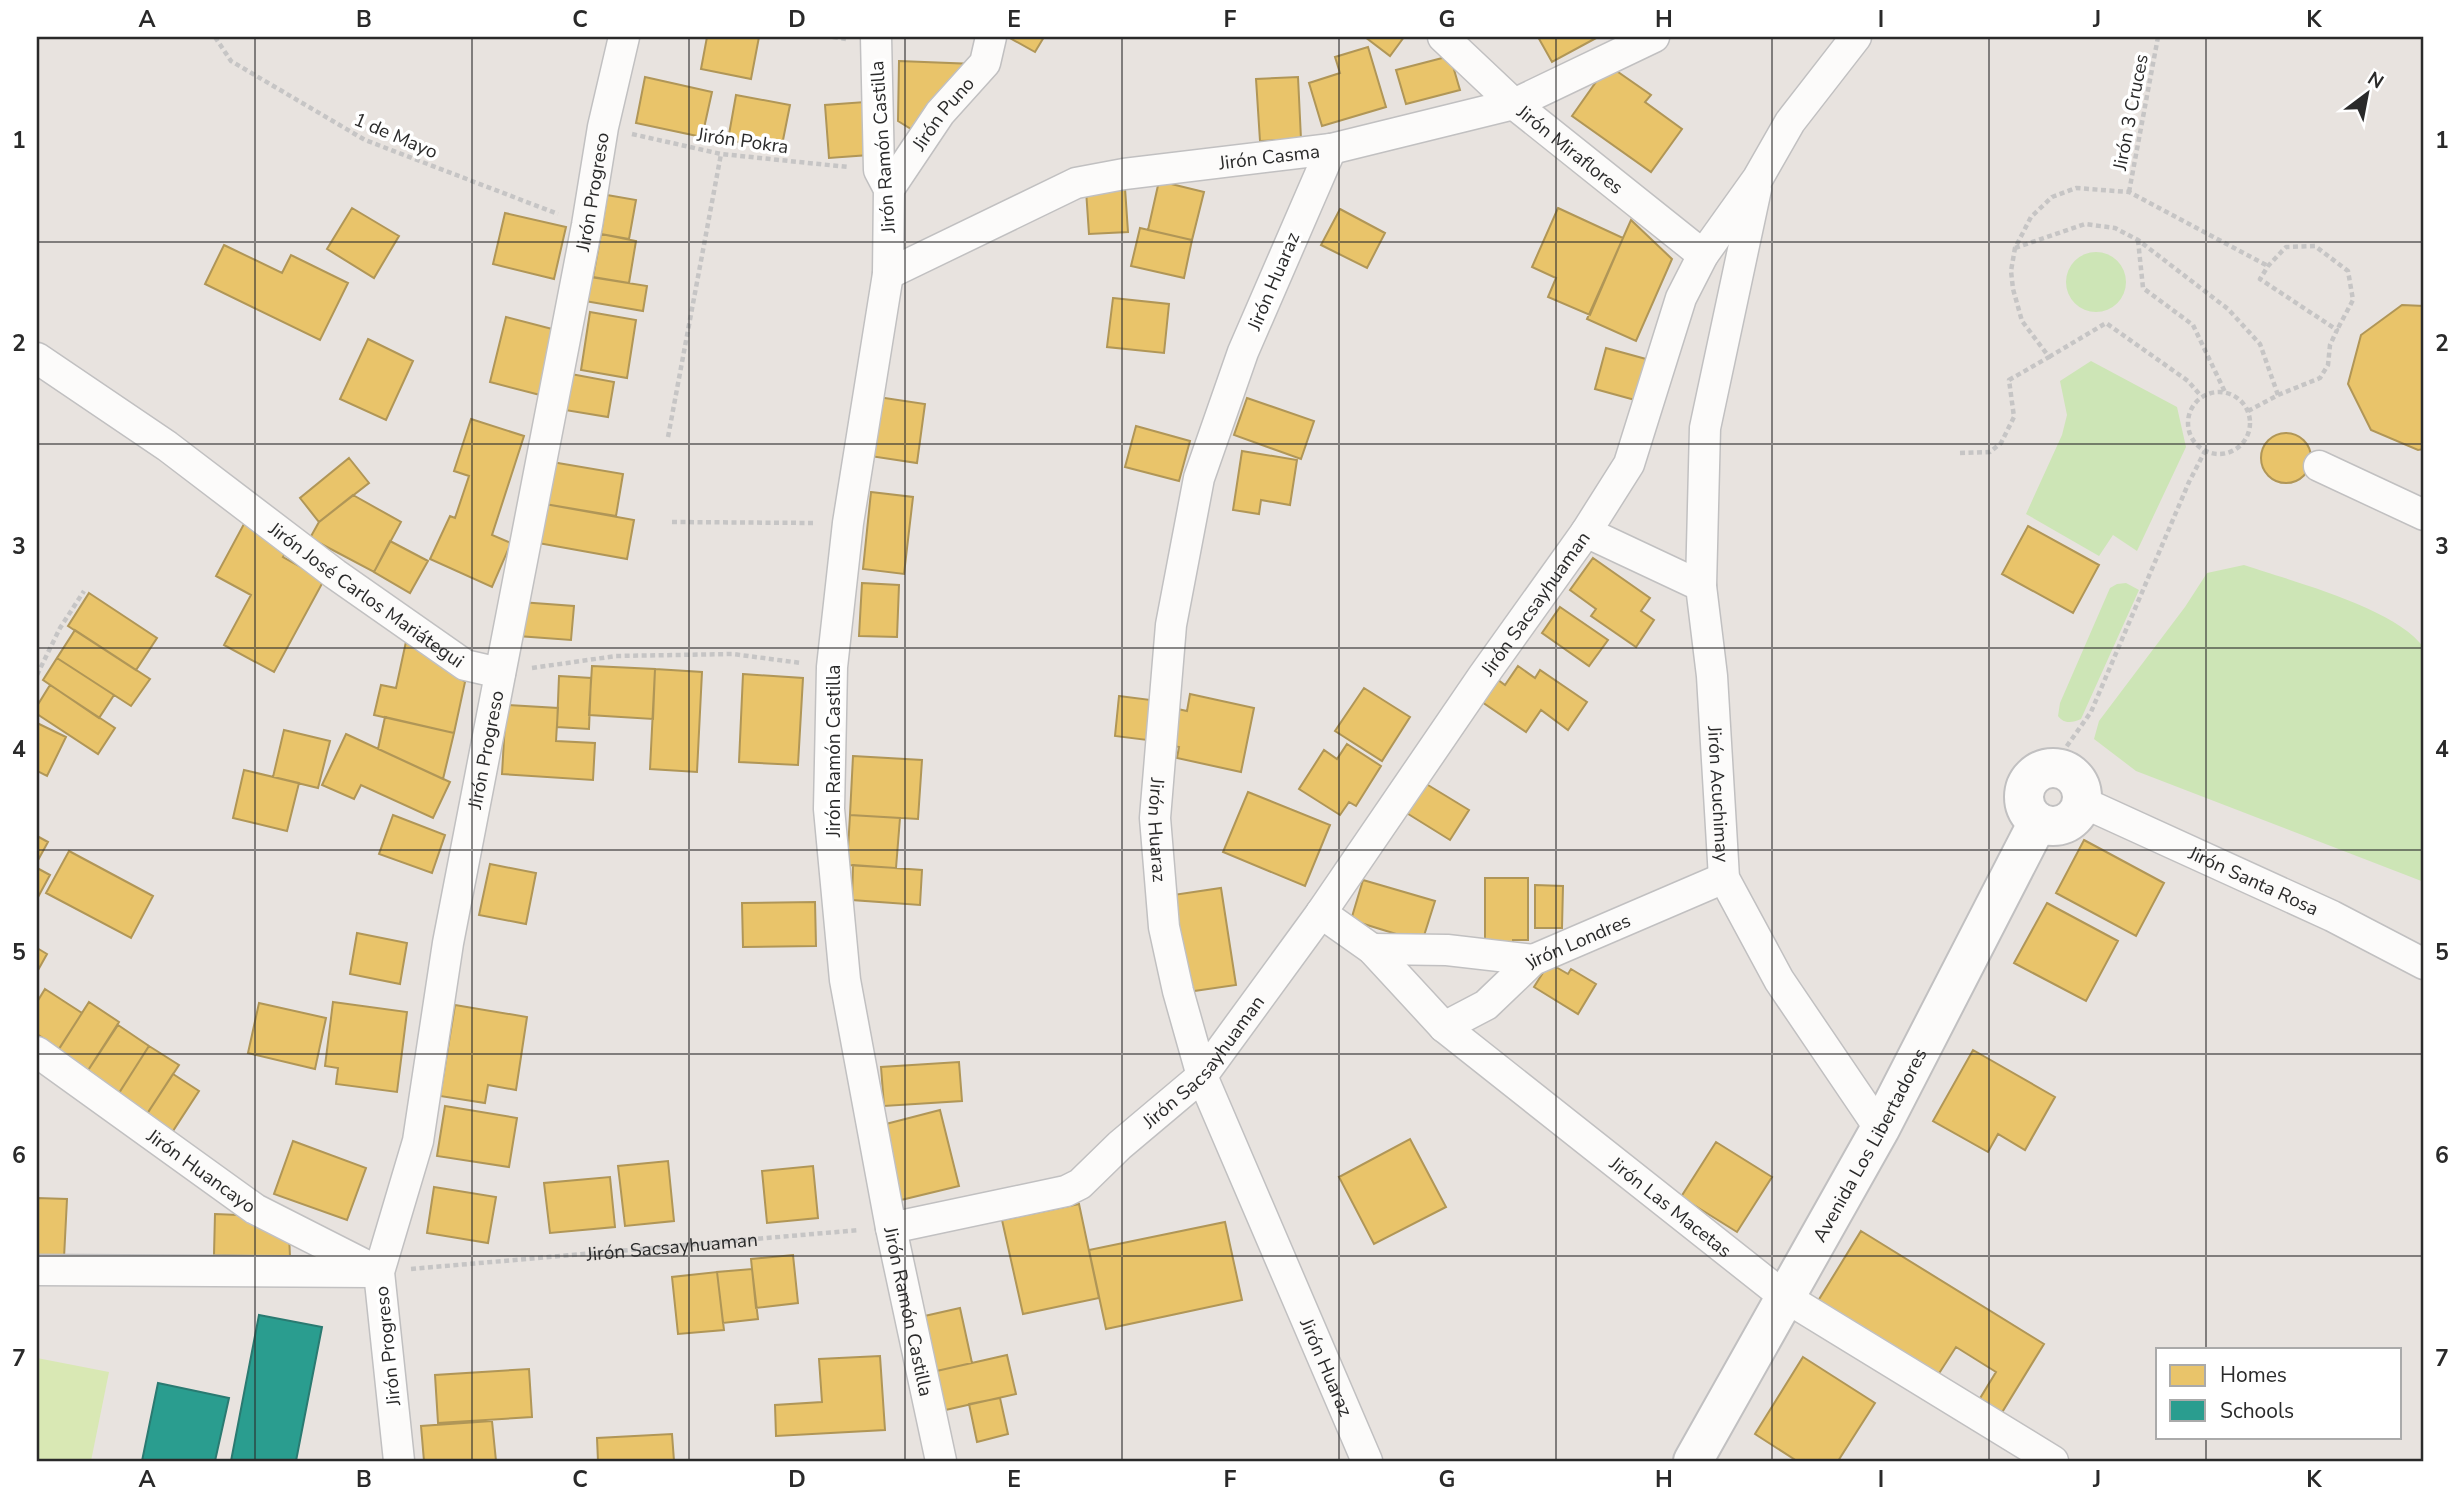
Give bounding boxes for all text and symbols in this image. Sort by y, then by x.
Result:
text: A [138,4,156,35]
text: B [356,4,372,35]
text: C [572,4,588,35]
text: D [788,4,806,35]
text: E [1007,4,1021,35]
text: F [1224,4,1237,35]
text: G [1439,4,1455,35]
text: H [1655,4,1673,35]
text: I [1878,4,1884,35]
text: J [2092,4,2101,35]
text: K [2306,4,2322,35]
street label: Jirón 3 Cruces [2107,52,2155,174]
street label: Jirón Ramón Castilla [864,60,902,235]
north arrow [2332,60,2402,130]
text: N [2363,66,2388,95]
street label: Jirón Puno [906,71,981,157]
street label: Jirón Miraflores [1510,99,1629,200]
street label: 1 de Mayo [350,107,442,165]
street label: Jirón Pokra [695,122,790,160]
text: 1 [12,125,26,156]
text: 1 [2435,125,2449,156]
street label: Jirón Progreso [570,130,616,255]
street label: Jirón Casma [1216,138,1321,177]
street label: Jirón Huaraz [1241,228,1306,335]
text: 2 [12,328,26,359]
text: 2 [2435,328,2449,359]
street label: Jirón José Carlos Mariátegui [263,516,469,674]
street label: Jirón Sacsayhuaman [1475,526,1596,682]
text: 3 [12,531,26,562]
text: 3 [2435,531,2449,562]
street label: Jirón Ramón Castilla [821,665,847,838]
street label: Jirón Progreso [462,688,511,812]
street label: Jirón Acuchimay [1701,724,1735,863]
text: 4 [12,734,26,765]
text: 4 [2435,734,2449,765]
street label: Jirón Huaraz [1141,776,1172,883]
street label: Jirón Santa Rosa [2184,840,2323,922]
street label: Jirón Londres [1519,908,1635,976]
text: 5 [12,937,26,968]
text: 5 [2435,937,2449,968]
street label: Jirón Sacsayhuaman [1137,990,1271,1135]
street label: Avenida Los Libertadores [1807,1044,1933,1247]
street label: Jirón Huancayo [141,1123,261,1220]
text: 6 [12,1140,26,1171]
text: 6 [2435,1140,2449,1171]
street label: Jirón Las Macetas [1603,1150,1737,1264]
street label: Jirón Ramón Castilla [877,1224,939,1399]
street label: Jirón Sacsayhuaman [584,1227,759,1268]
street label: Jirón Progreso [369,1285,407,1408]
street label: Jirón Huaraz [1293,1314,1358,1421]
text: 7 [12,1343,26,1374]
text: 7 [2435,1343,2449,1374]
legend [2156,1348,2402,1438]
text: Homes [2220,1361,2287,1389]
text: Schools [2220,1397,2294,1425]
text: A [138,1464,156,1495]
text: B [356,1464,372,1495]
text: C [572,1464,588,1495]
text: D [788,1464,806,1495]
text: E [1007,1464,1021,1495]
text: F [1224,1464,1237,1495]
text: G [1439,1464,1455,1495]
text: H [1655,1464,1673,1495]
text: I [1878,1464,1884,1495]
text: J [2092,1464,2101,1495]
text: K [2306,1464,2322,1495]

